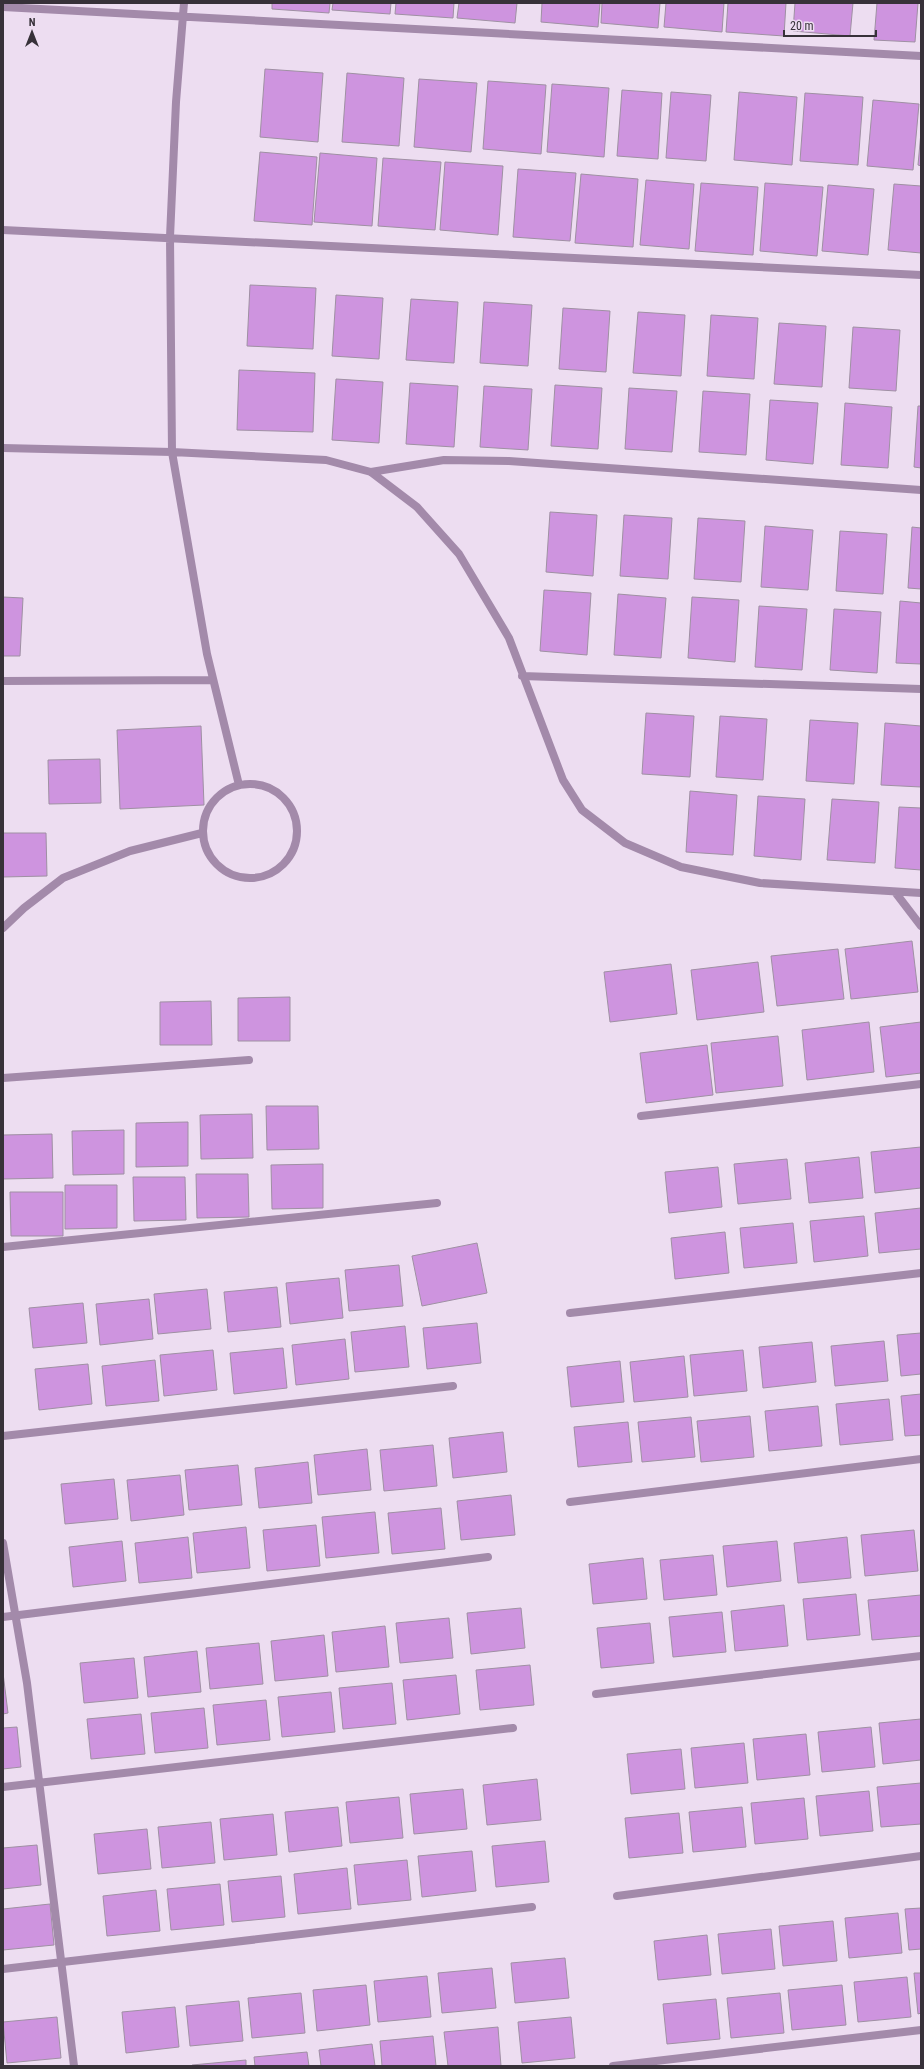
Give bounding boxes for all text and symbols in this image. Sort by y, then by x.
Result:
north arrow [12,12,52,52]
scale bar [784,12,876,38]
text: N [29,16,36,29]
text: 20 m [790,19,814,33]

